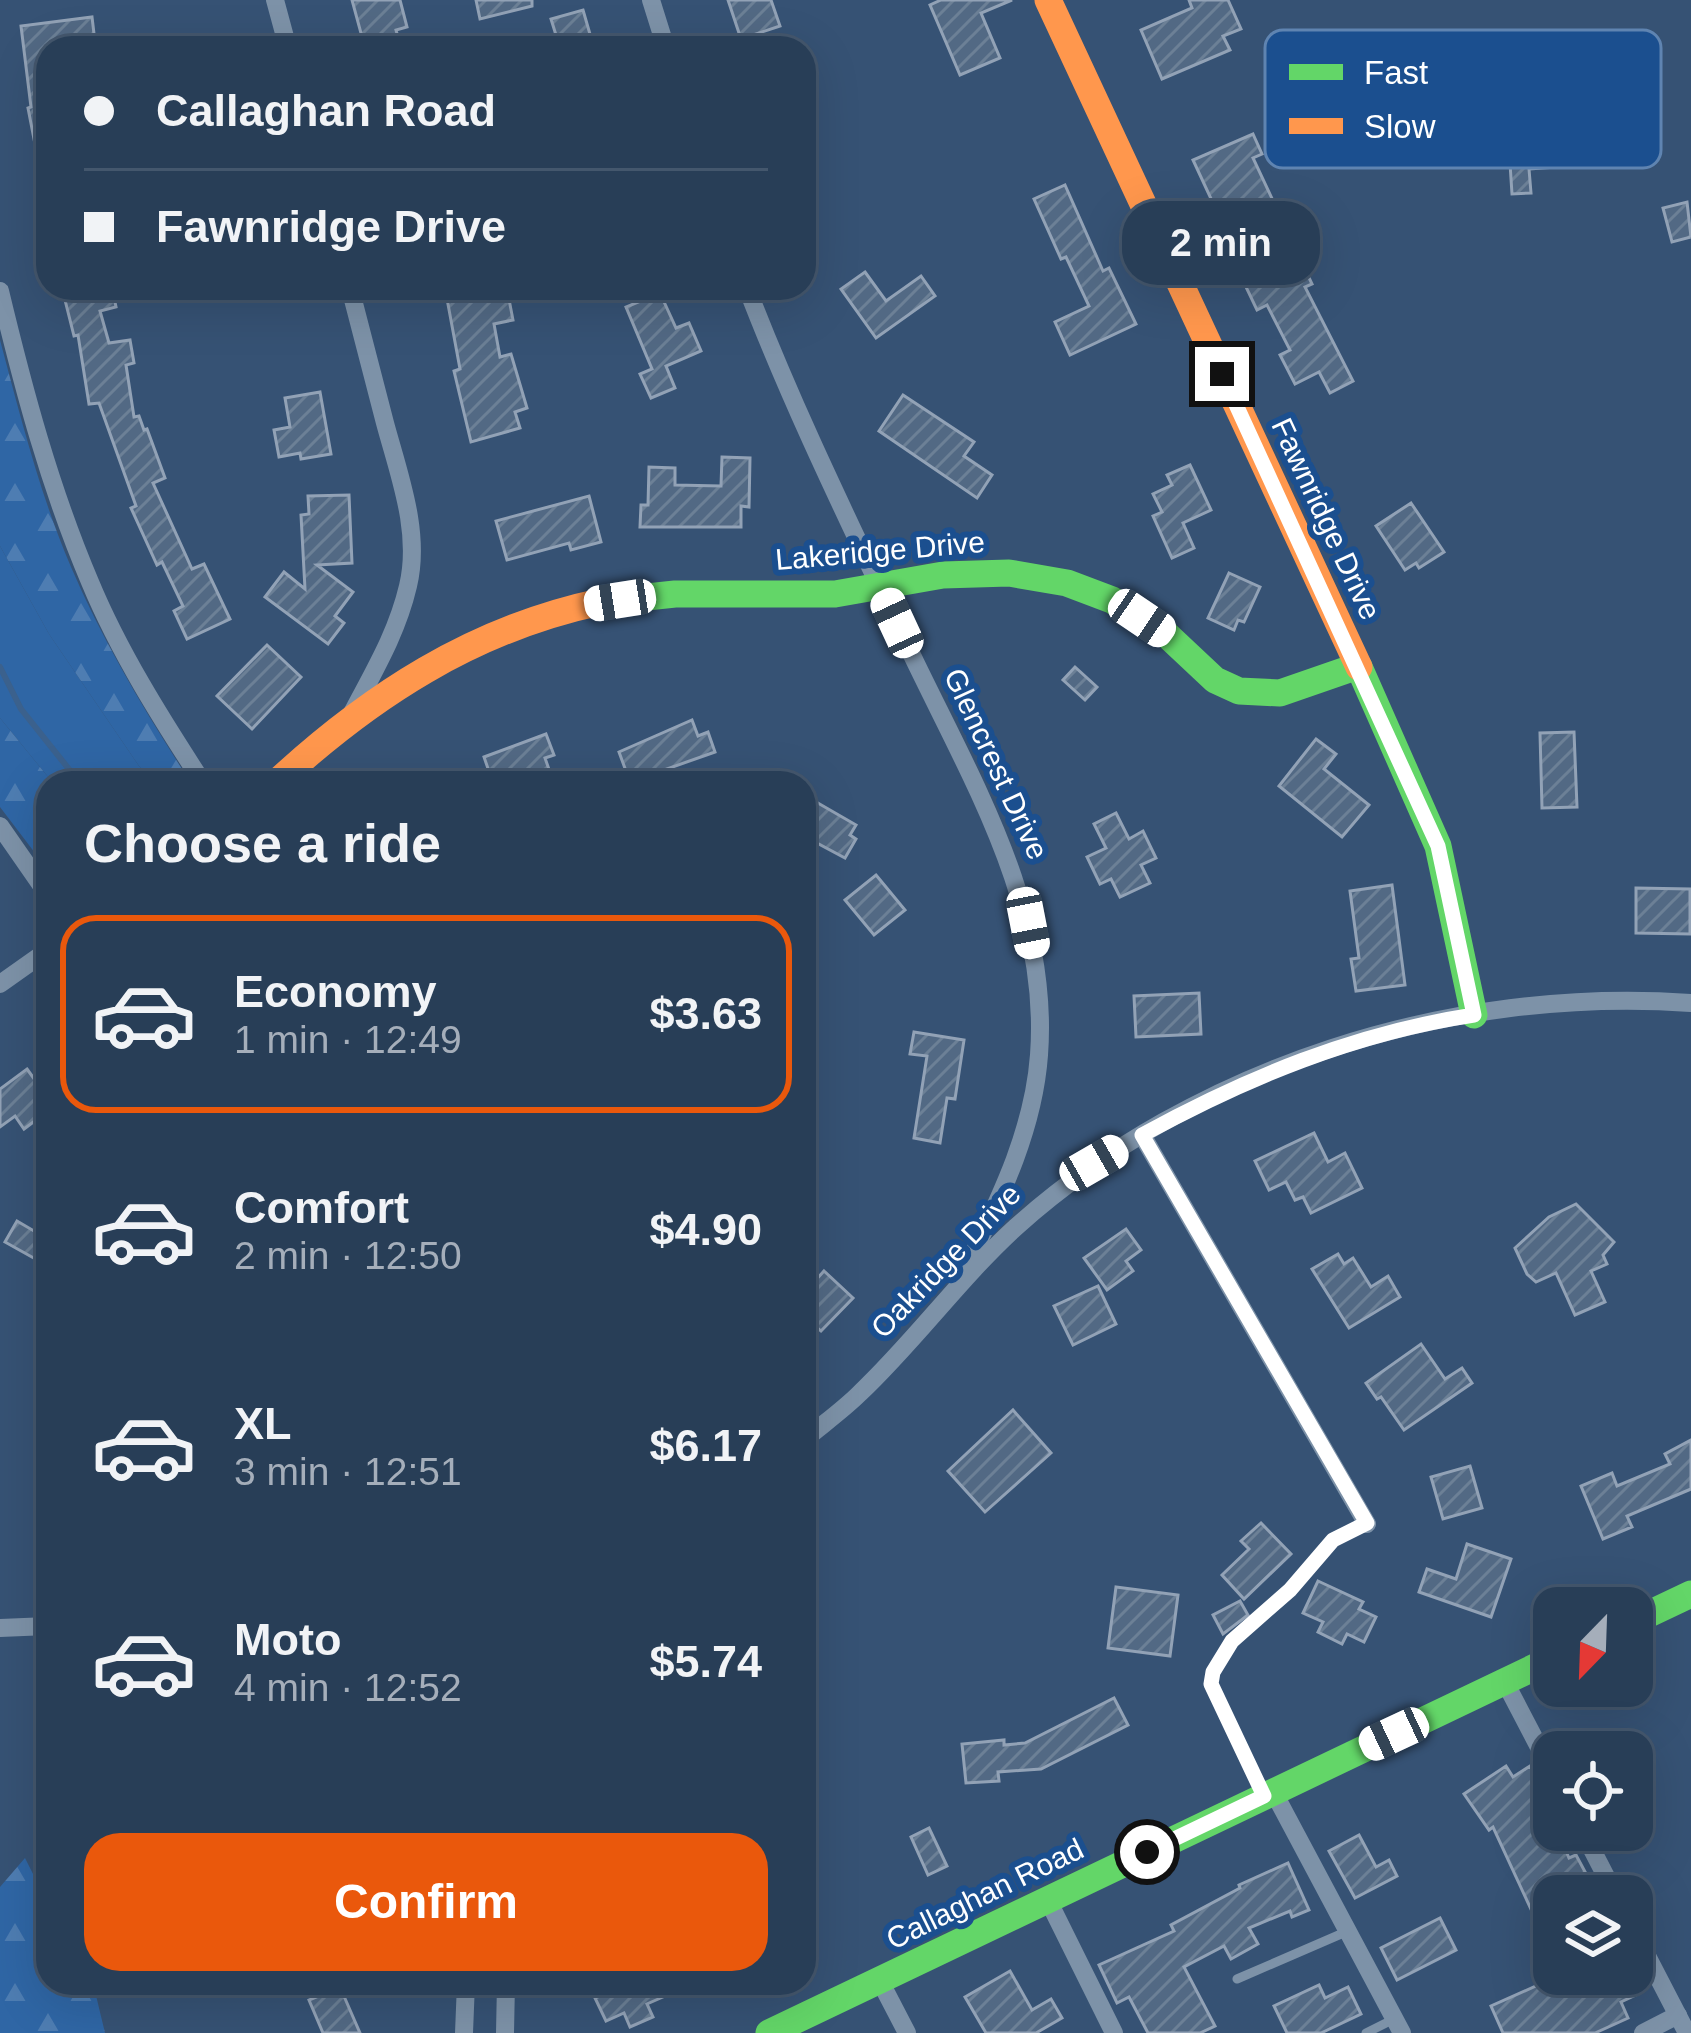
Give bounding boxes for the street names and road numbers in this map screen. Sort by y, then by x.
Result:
street label: Fawnridge Drive [1265,413,1388,625]
street label: Lakeridge Drive [774,525,986,576]
street label: Glencrest Drive [938,663,1055,864]
street label: Oakridge Drive [864,1177,1027,1344]
street label: Callaghan Road [881,1832,1089,1956]

